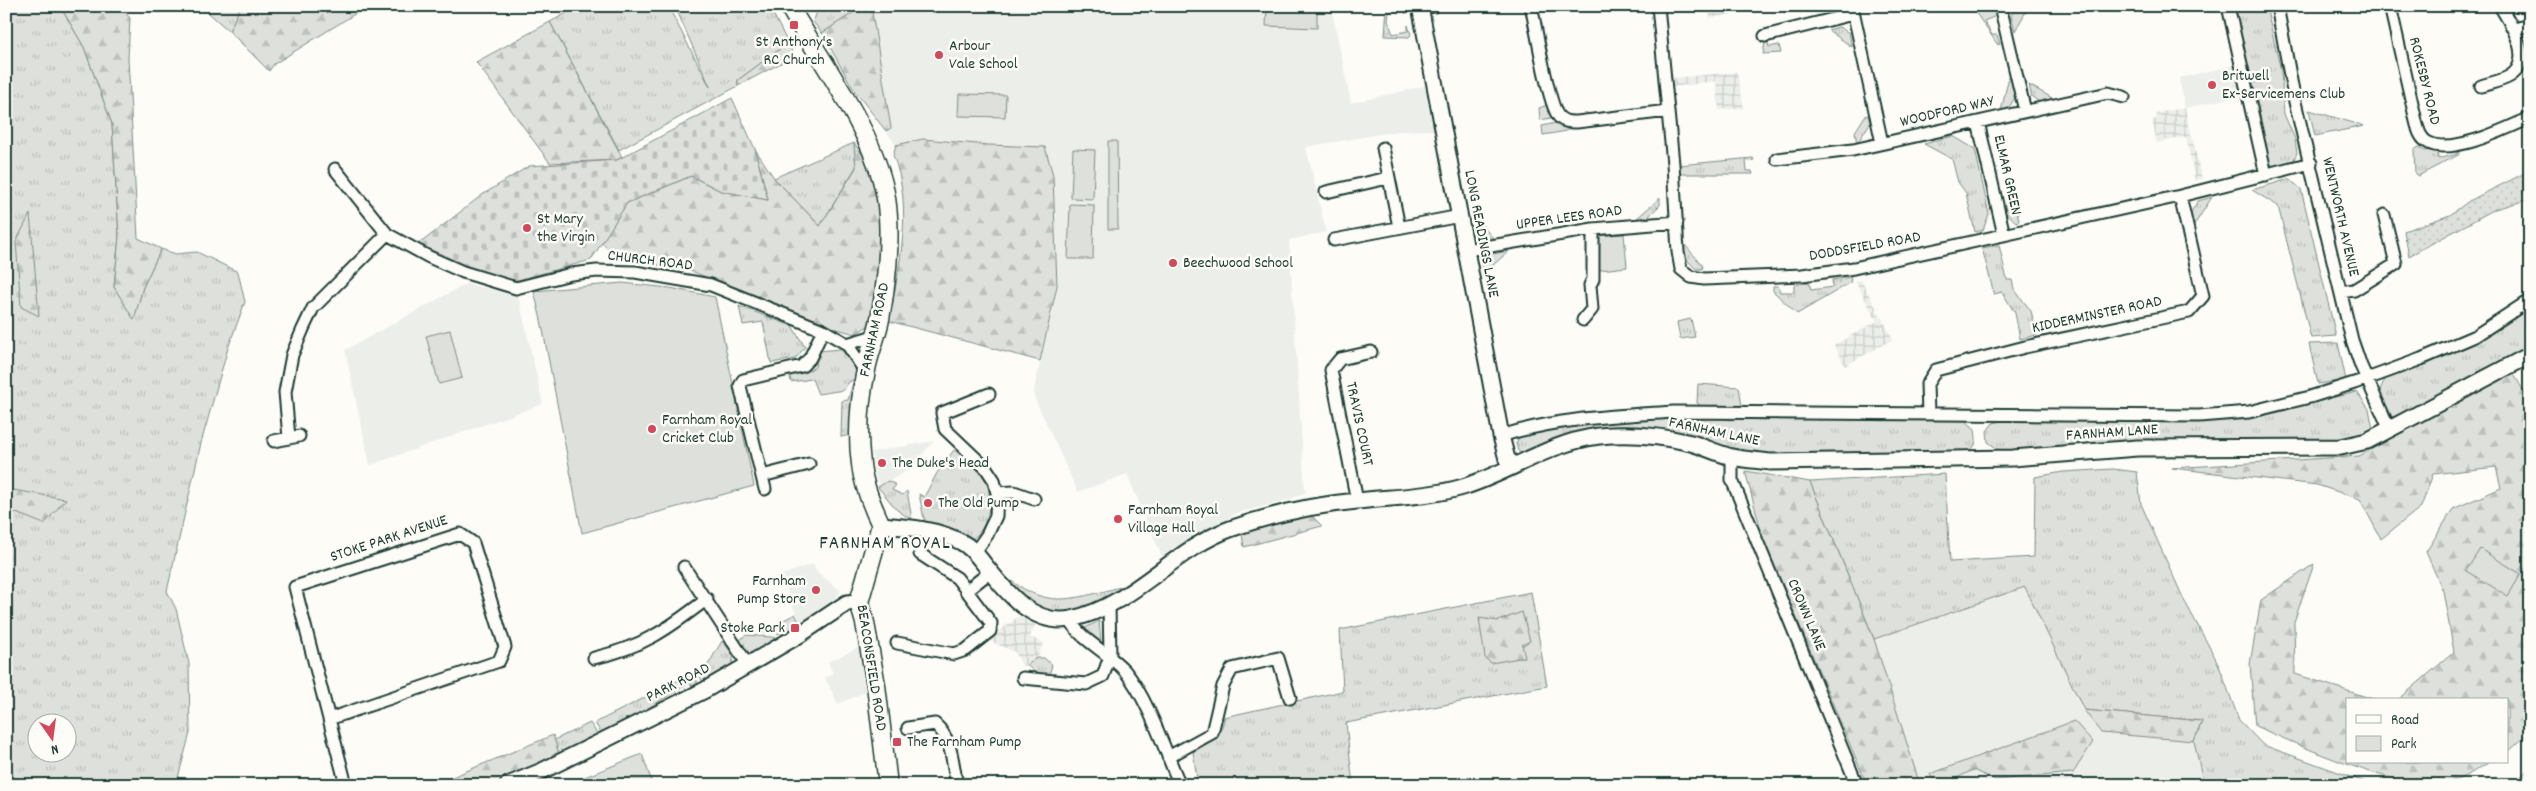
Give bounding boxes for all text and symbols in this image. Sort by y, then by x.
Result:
marker: St Anthony's RC Church [788,19,800,31]
place label: St Anthony's RC Church [756,31,833,72]
place label: Arbour Vale School [949,35,1018,76]
street label: ROKESBY ROAD [2402,35,2446,127]
marker: Arbour Vale School [933,49,945,61]
place label: Britwell Ex-Servicemens Club [2222,65,2345,106]
marker: Britwell Ex-Servicemens Club [2206,79,2218,91]
street label: WOODFORD WAY [1898,90,1997,134]
street label: ELMAR GREEN [1987,133,2027,217]
street label: WENTWORTH AVENUE [2315,155,2365,280]
street label: LONG READINGS LANE [1457,168,1505,300]
street label: UPPER LEES ROAD [1515,199,1623,237]
place label: St Mary the Virgin [537,208,595,249]
marker: St Mary the Virgin [521,222,533,234]
street label: DODDSFIELD ROAD [1807,226,1923,268]
street label: CHURCH ROAD [606,244,694,278]
place label: Beechwood School [1183,252,1293,275]
marker: Beechwood School [1167,257,1179,269]
street label: FARNHAM ROAD [854,281,896,379]
street label: KIDDERMINSTER ROAD [2030,290,2164,340]
street label: TRAVIS COURT [1339,380,1379,469]
place label: Farnham Royal Cricket Club [662,409,752,450]
street label: FARNHAM LANE [1667,411,1762,453]
street label: FARNHAM LANE [2065,418,2159,448]
marker: Farnham Royal Cricket Club [646,423,658,435]
place label: The Duke's Head [892,452,989,475]
marker: The Duke's Head [876,457,888,469]
place label: The Old Pump [938,492,1019,515]
marker: The Old Pump [922,497,934,509]
place label: Farnham Royal Village Hall [1128,499,1218,540]
street label: STOKE PARK AVENUE [327,509,451,569]
marker: Farnham Royal Village Hall [1112,513,1124,525]
district label: FARNHAM ROYAL [819,531,951,558]
place label: Farnham Pump Store [737,570,806,611]
street label: CROWN LANE [1781,575,1832,655]
marker: Farnham Pump Store [810,584,822,596]
street label: BEACONSFIELD ROAD [850,603,892,733]
place label: Stoke Park [720,617,785,640]
marker: Stoke Park [789,622,801,634]
street label: PARK ROAD [642,657,714,709]
legend [2346,698,2508,764]
text: Road [2391,710,2419,732]
north arrow [28,714,78,764]
place label: The Farnham Pump [907,731,1021,754]
text: Park [2391,734,2417,756]
marker: The Farnham Pump [891,736,903,748]
text: N [49,738,60,759]

